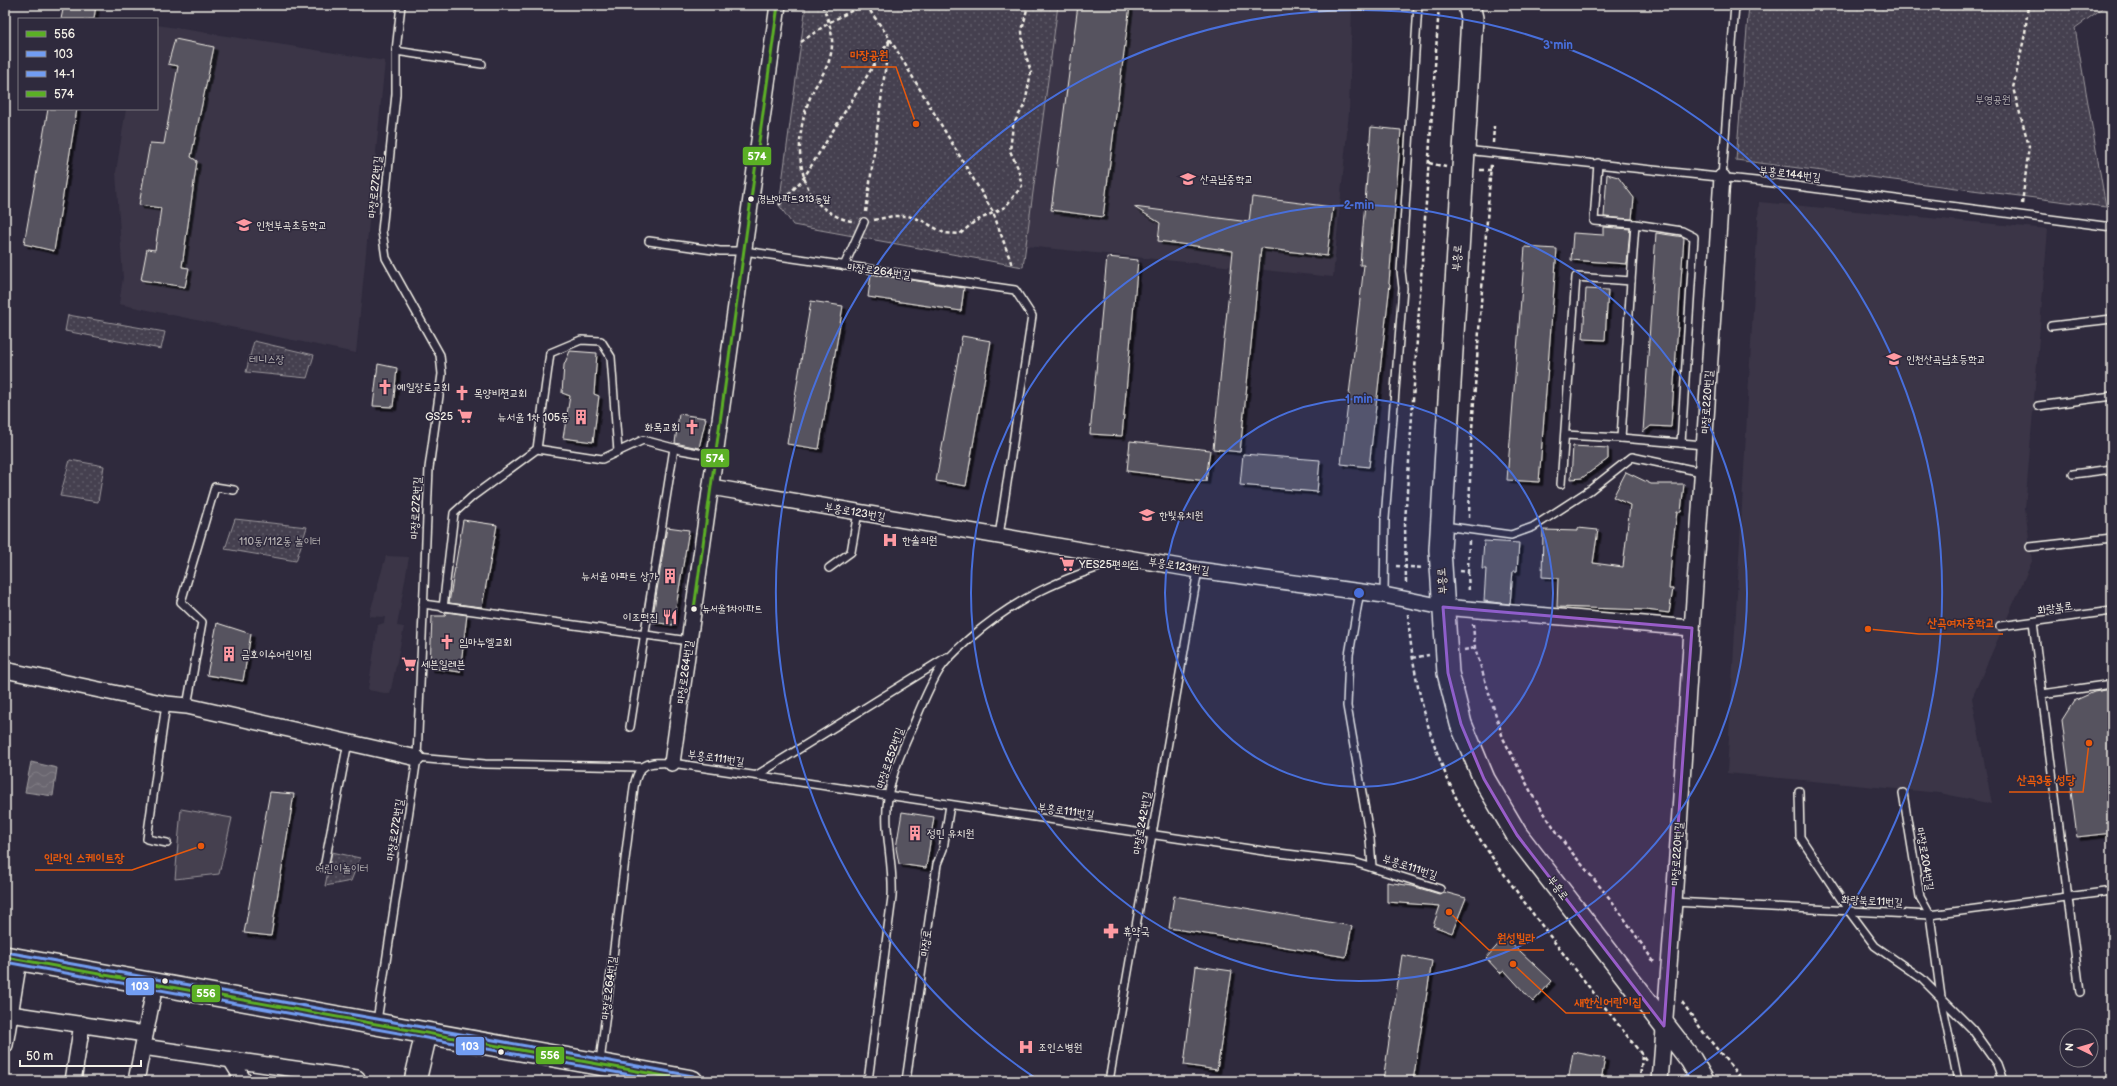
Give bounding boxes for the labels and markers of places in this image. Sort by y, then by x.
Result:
callout: 마장공원 [841,43,896,67]
school or university icon: 산곡남중학교 [1179,170,1197,188]
place label: 산곡남중학교 [1200,173,1253,186]
place label: 경남아파트313동앞 [758,193,831,205]
marker: 경남아파트313동앞 [746,194,756,204]
school or university icon: 인천부곡초등학교 [235,216,253,234]
place label: 인천부곡초등학교 [256,219,327,232]
school or university icon: 인천산곡남초등학교 [1885,350,1903,368]
place label: 인천산곡남초등학교 [1906,353,1986,366]
church icon: 예일장로교회 [376,378,394,396]
place label: 예일장로교회 [397,381,450,394]
church icon: 목양비젼교회 [453,384,471,402]
place label: 목양비젼교회 [474,387,527,400]
supermarket icon: GS25 [456,407,474,425]
building icon: 뉴서울 1차 105동 [572,408,590,426]
place label: GS25 [425,410,453,423]
place label: 뉴서울 1차 105동 [498,411,569,424]
church icon: 화목교회 [683,418,701,436]
place label: 화목교회 [645,421,680,434]
school or university icon: 한빛유치원 [1138,506,1156,524]
place label: 한빛유치원 [1159,509,1203,522]
hospital icon: 한솔의원 [881,531,899,549]
place label: 한솔의원 [902,534,938,547]
supermarket icon: YES25편의점 [1058,555,1076,573]
place label: YES25편의점 [1078,558,1139,571]
building icon: 뉴서울 아파트 상가 [661,567,679,585]
place label: 뉴서울 아파트 상가 [581,570,658,583]
centre of rings [1352,586,1366,600]
place label: 뉴서울1차아파트 [702,603,762,615]
marker: 뉴서울1차아파트 [689,604,699,614]
restaurant icon: 이조떡집 [661,608,679,626]
callout: 산곡여자중학교 [1919,610,2003,634]
place label: 이조떡집 [623,611,658,624]
church icon: 임마누엘교회 [438,633,456,651]
place label: 임마누엘교회 [459,636,512,649]
building icon: 금호이수어린이집 [220,645,238,663]
place label: 금호이수어린이집 [241,648,312,661]
supermarket icon: 세븐일레븐 [400,655,418,673]
place label: 세븐일레븐 [421,658,465,671]
callout: 산곡3동 성당 [2009,768,2083,792]
building icon: 정민 유치원 [906,824,924,842]
place label: 정민 유치원 [927,827,974,840]
callout: 인라인 스케이트장 [35,846,132,870]
pharmacy icon: 휴약국 [1102,922,1120,940]
place label: 휴약국 [1123,925,1150,938]
callout: 원성빌라 [1489,926,1544,950]
unlabelled marker [160,976,170,986]
callout: 새한신어린이집 [1566,989,1650,1013]
hospital icon: 조인스병원 [1017,1038,1035,1056]
place label: 조인스병원 [1038,1041,1082,1054]
unlabelled marker [496,1047,506,1057]

